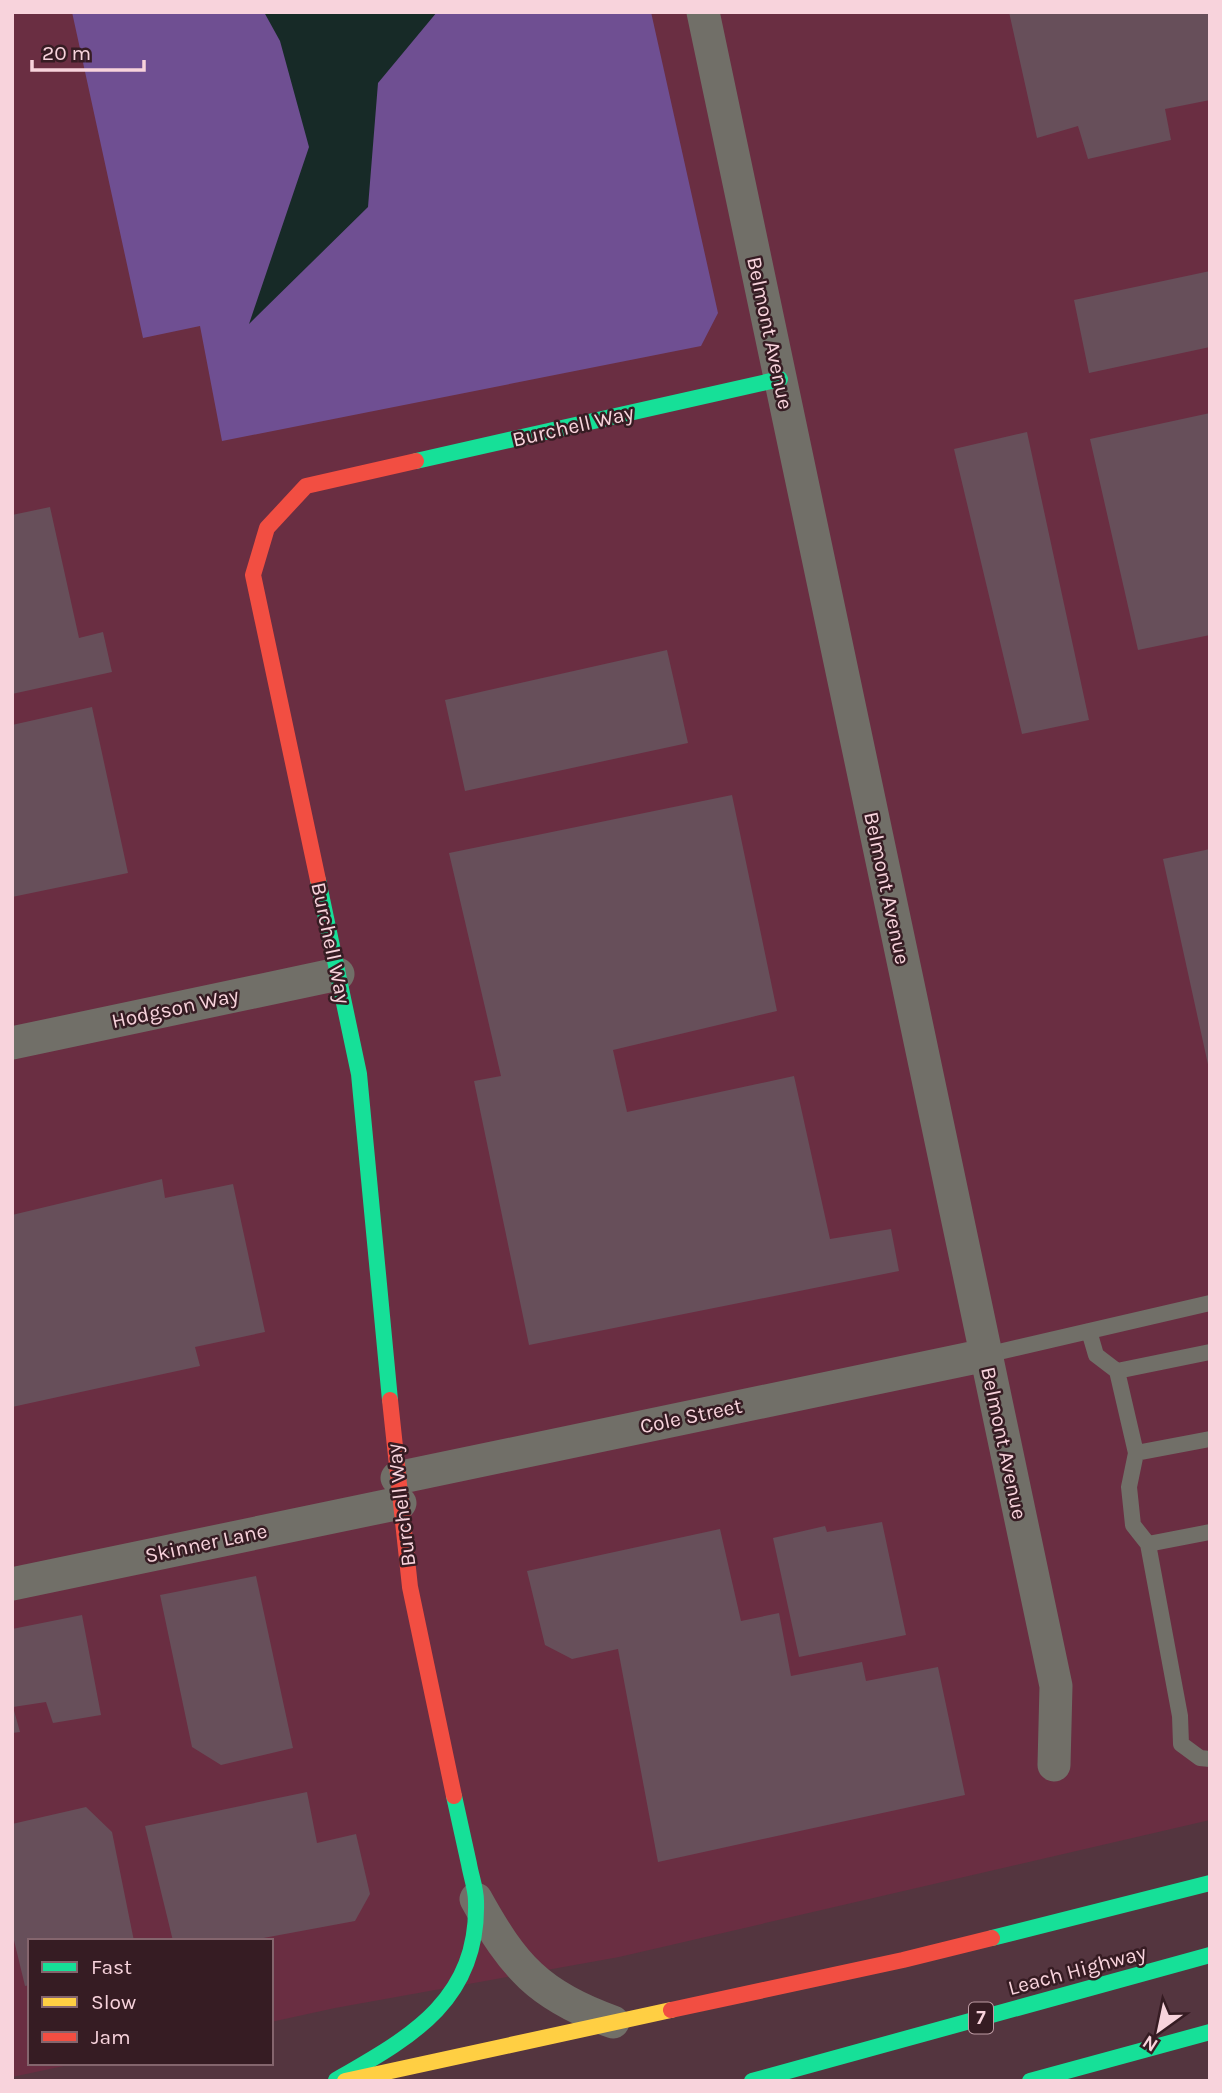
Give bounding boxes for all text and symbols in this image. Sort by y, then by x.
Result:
scale bar [32,28,144,72]
text: 20 m [42,41,91,65]
street label: Belmont Avenue [742,254,798,412]
street label: Burchell Way [510,400,636,452]
street label: Belmont Avenue [859,809,915,967]
street label: Burchell Way [306,880,356,1006]
street label: Hodgson Way [109,983,241,1033]
street label: Belmont Avenue [976,1364,1032,1522]
street label: Cole Street [638,1393,744,1439]
street label: Burchell Way [382,1442,420,1568]
street label: Skinner Lane [143,1518,269,1568]
legend [28,1939,273,2065]
street label: Leach Highway [1005,1940,1149,2000]
text: Fast [91,1955,132,1979]
text: Slow [91,1990,136,2014]
north arrow [1124,1995,1194,2065]
road number: 7 [969,2002,993,2034]
text: Jam [91,2025,131,2049]
text: N [1139,2030,1162,2056]

